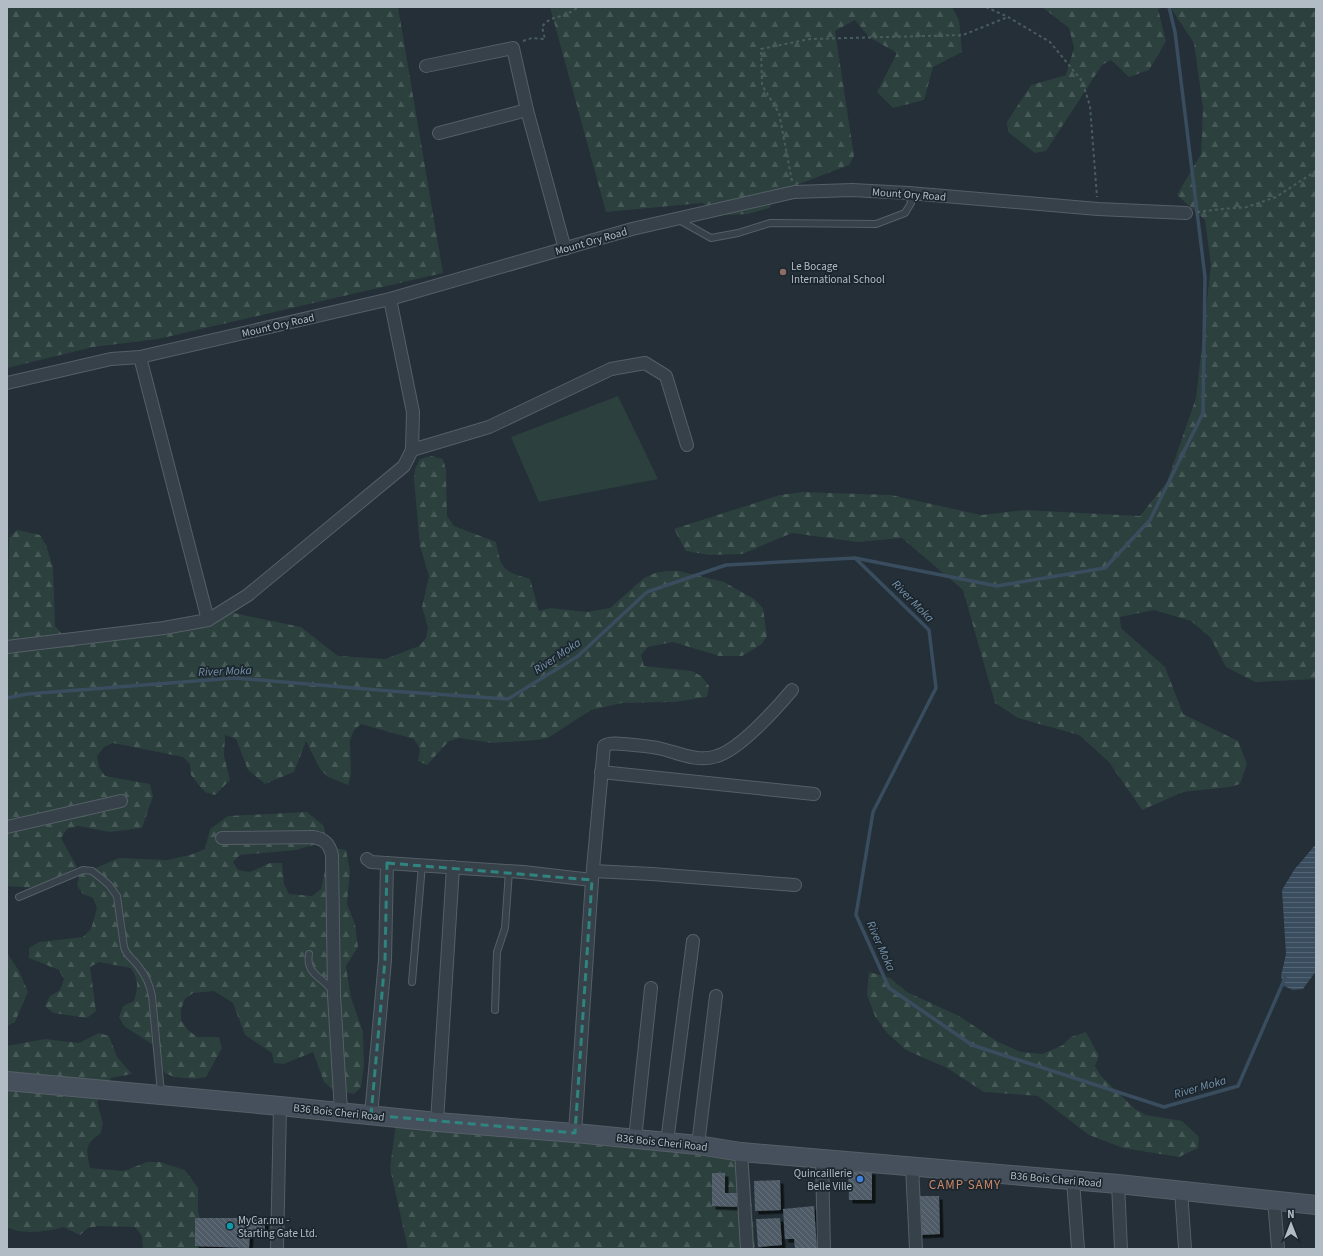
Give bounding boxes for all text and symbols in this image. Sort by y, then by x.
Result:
street label: Mount Ory Road [871,184,947,205]
street label: Mount Ory Road [553,224,629,259]
place label: Le Bocage International School [791,259,885,287]
marker: Le Bocage International School [778,267,788,277]
street label: Mount Ory Road [240,310,316,341]
water label: River Moka [888,576,938,627]
water label: River Moka [530,634,585,678]
water label: River Moka [198,662,253,681]
water label: River Moka [862,918,899,975]
water label: River Moka [1172,1072,1229,1103]
street label: B36 Bois Cheri Road [293,1100,385,1125]
street label: B36 Bois Cheri Road [616,1130,708,1155]
place label: Quincaillerie Belle Ville [794,1166,853,1194]
street label: B36 Bois Cheri Road [1010,1168,1102,1191]
marker: Quincaillerie Belle Ville [855,1174,865,1184]
district label: CAMP SAMY [929,1176,1001,1194]
north arrow [1271,1204,1311,1244]
text: N [1287,1207,1295,1222]
place label: MyCar.mu - Starting Gate Ltd. [238,1213,318,1241]
marker: MyCar.mu - Starting Gate Ltd. [225,1221,235,1231]

